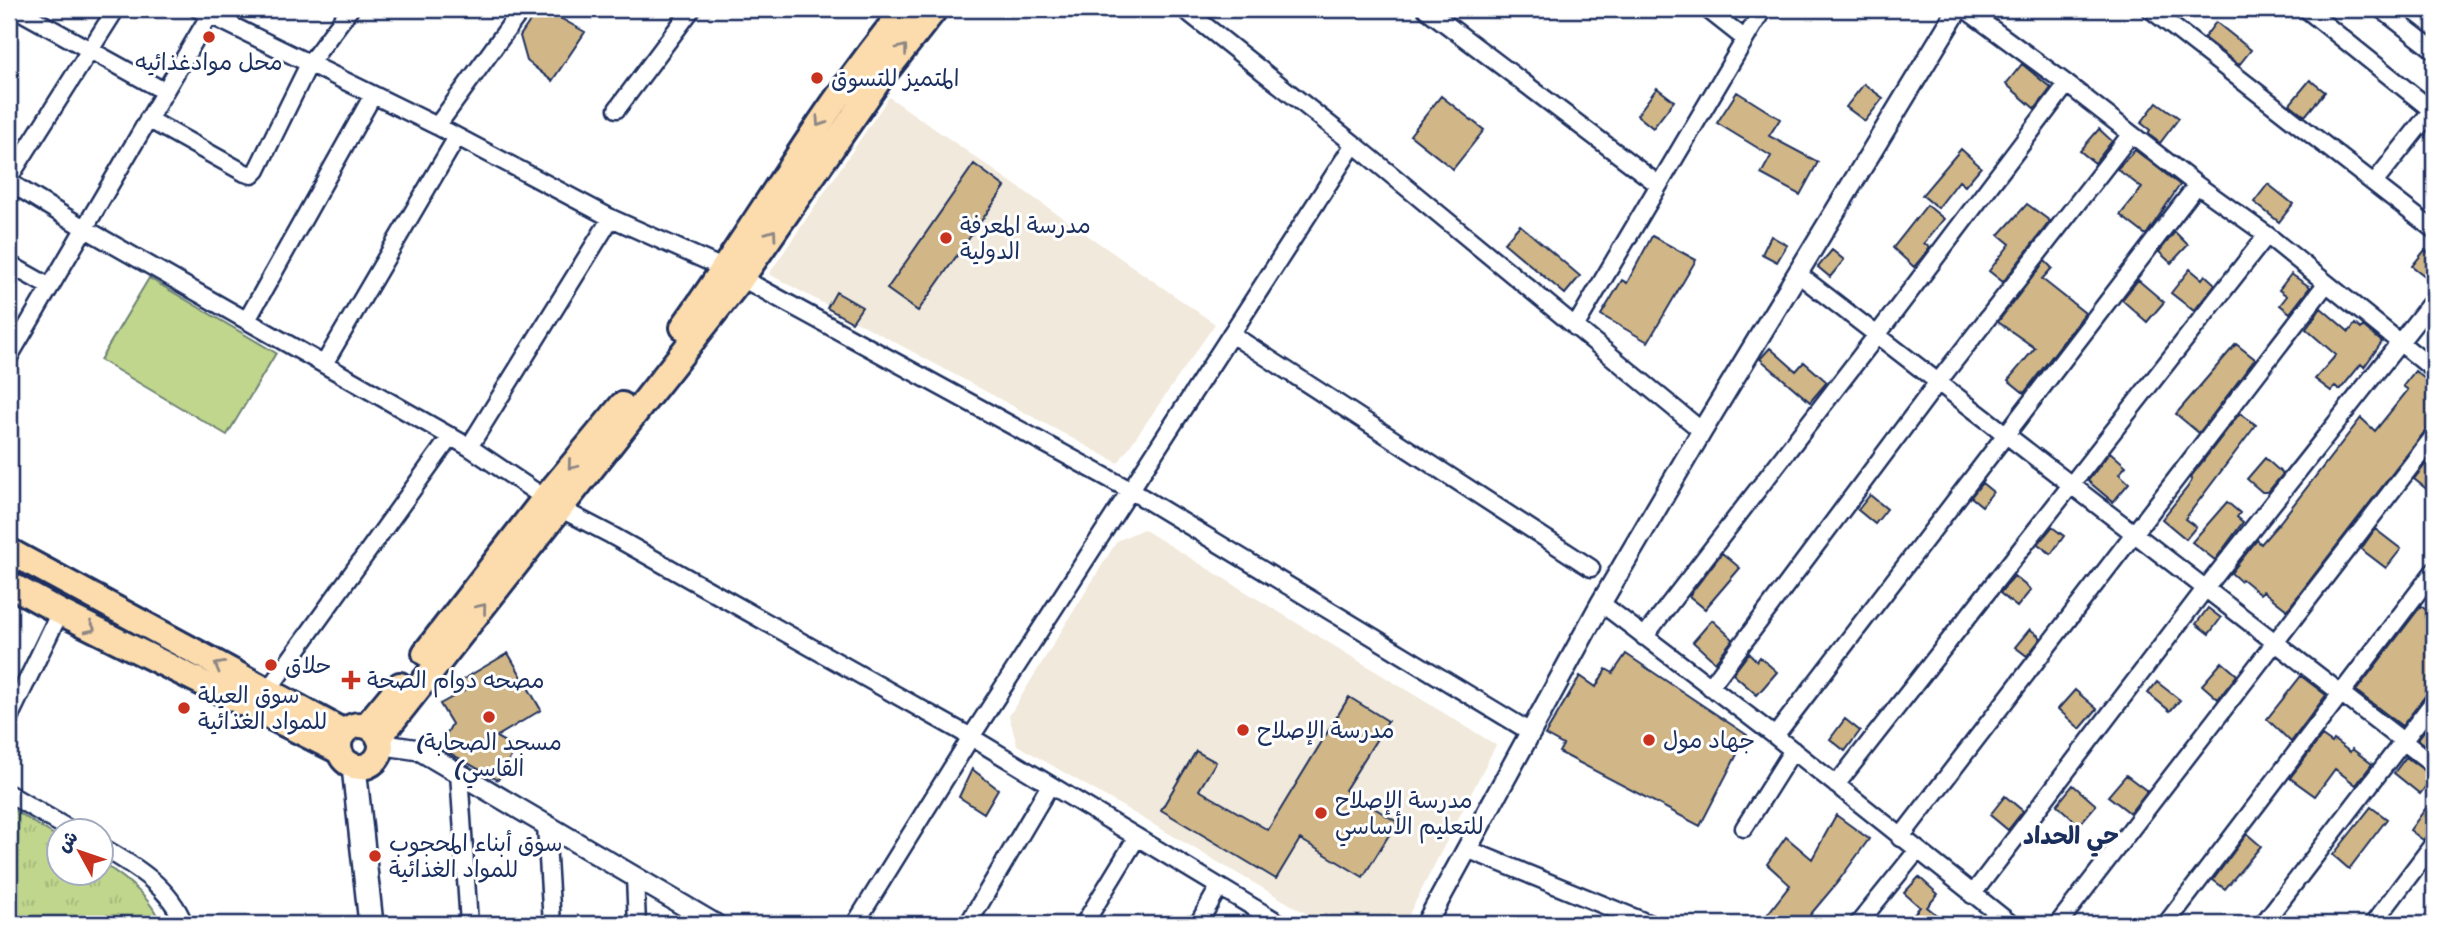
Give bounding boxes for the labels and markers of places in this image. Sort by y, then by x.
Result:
marker: محل موادغذائيه [201,29,217,45]
place label: محل موادغذائيه [135,42,283,83]
place label: المتميز للتسوق [831,58,959,99]
marker: المتميز للتسوق [809,70,825,86]
place label: مدرسة المعرفة الدولية [960,205,1091,272]
marker: مدرسة المعرفة الدولية [938,230,954,246]
place label: حلاق [285,645,332,686]
marker: حلاق [263,657,279,673]
place label: مصحه دوام الصحة [367,660,545,701]
marker: مصحه دوام الصحة [341,670,361,690]
place label: سوق العيلة للمواد الغذائية [198,675,327,742]
marker: سوق العيلة للمواد الغذائية [176,700,192,716]
marker: (مسجد الصحابة (القاسي [481,709,497,725]
place label: مدرسة الإصلاح [1257,710,1395,751]
place label: جهاد مول [1663,720,1755,761]
place label: (مسجد الصحابة (القاسي [416,722,562,789]
marker: مدرسة الإصلاح [1235,722,1251,738]
marker: جهاد مول [1641,732,1657,748]
place label: مدرسة الإصلاح للتعليم الأساسي [1335,780,1484,847]
marker: مدرسة الإصلاح للتعليم الأساسي [1313,805,1329,821]
place label: سوق أبناء المحجوب للمواد الغذائية [389,823,563,890]
marker: سوق أبناء المحجوب للمواد الغذائية [367,848,383,864]

